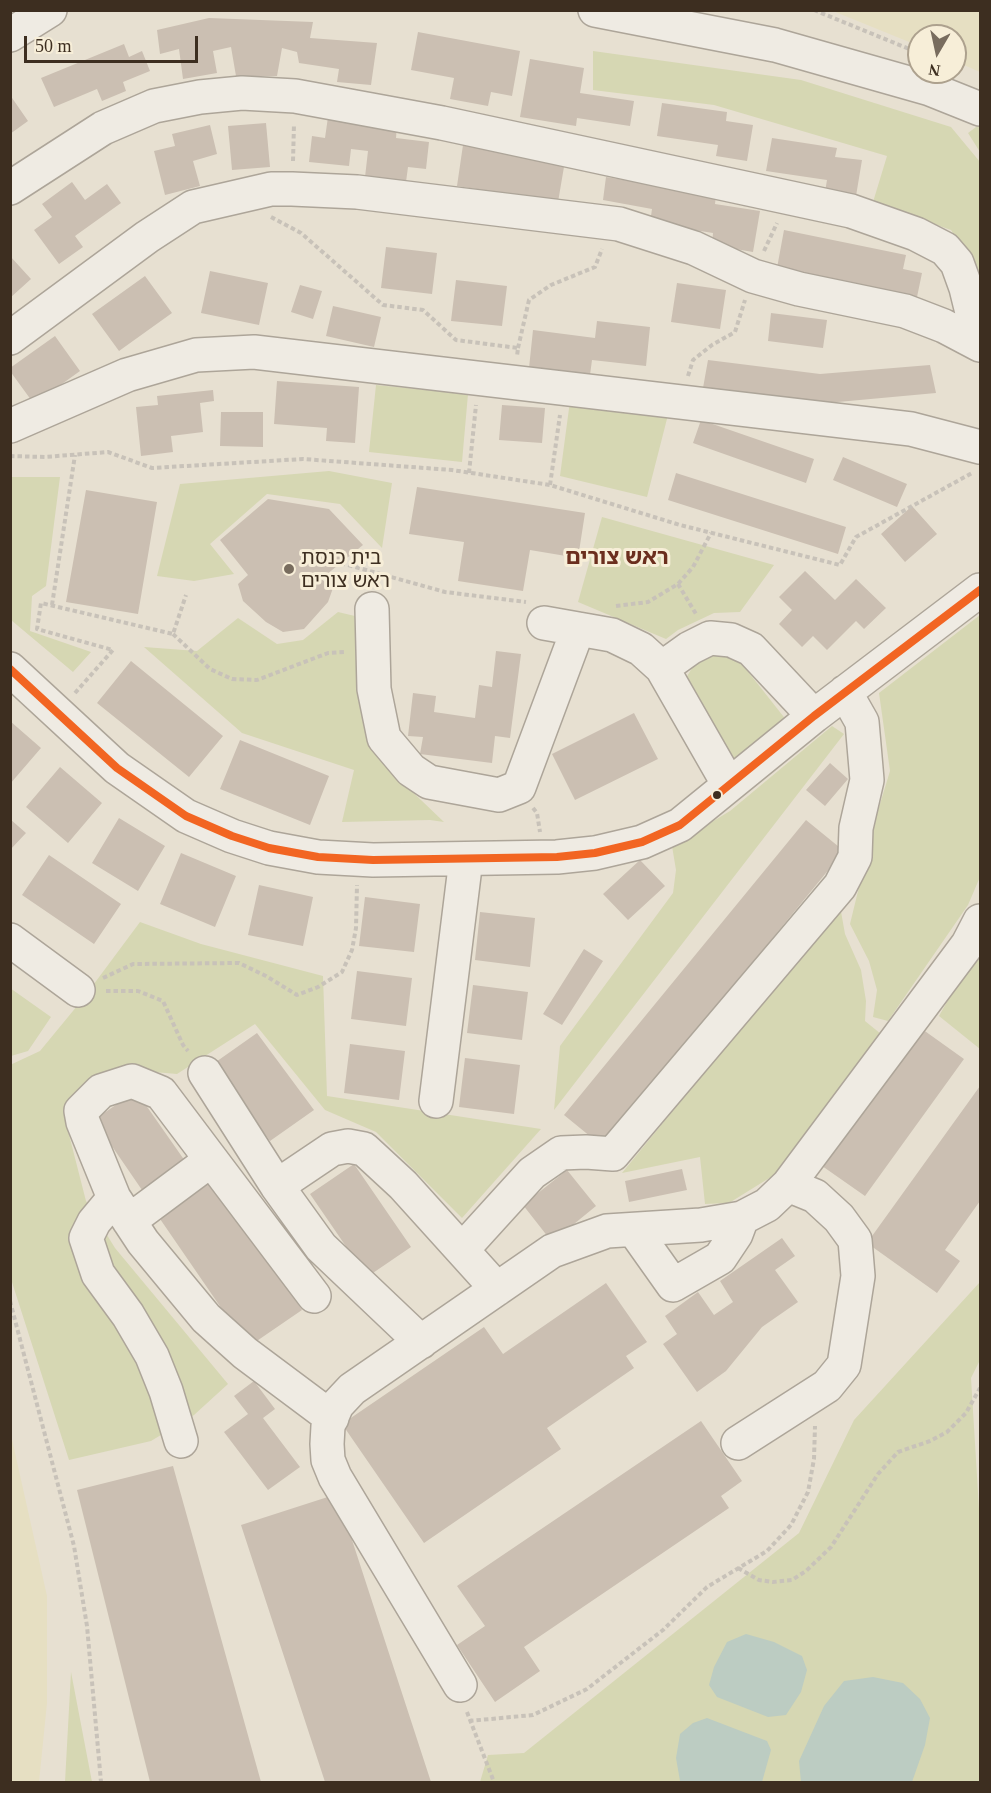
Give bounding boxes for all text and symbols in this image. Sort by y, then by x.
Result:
scale bar [27,24,201,62]
north arrow [907,24,967,84]
text: 50 m [35,36,72,56]
text: N [927,61,941,80]
district label: ראש צורים [565,545,669,571]
place label: בית כנסת ראש צורים [301,546,390,593]
marker: בית כנסת ראש צורים [282,562,296,576]
unlabelled marker [711,789,723,801]

